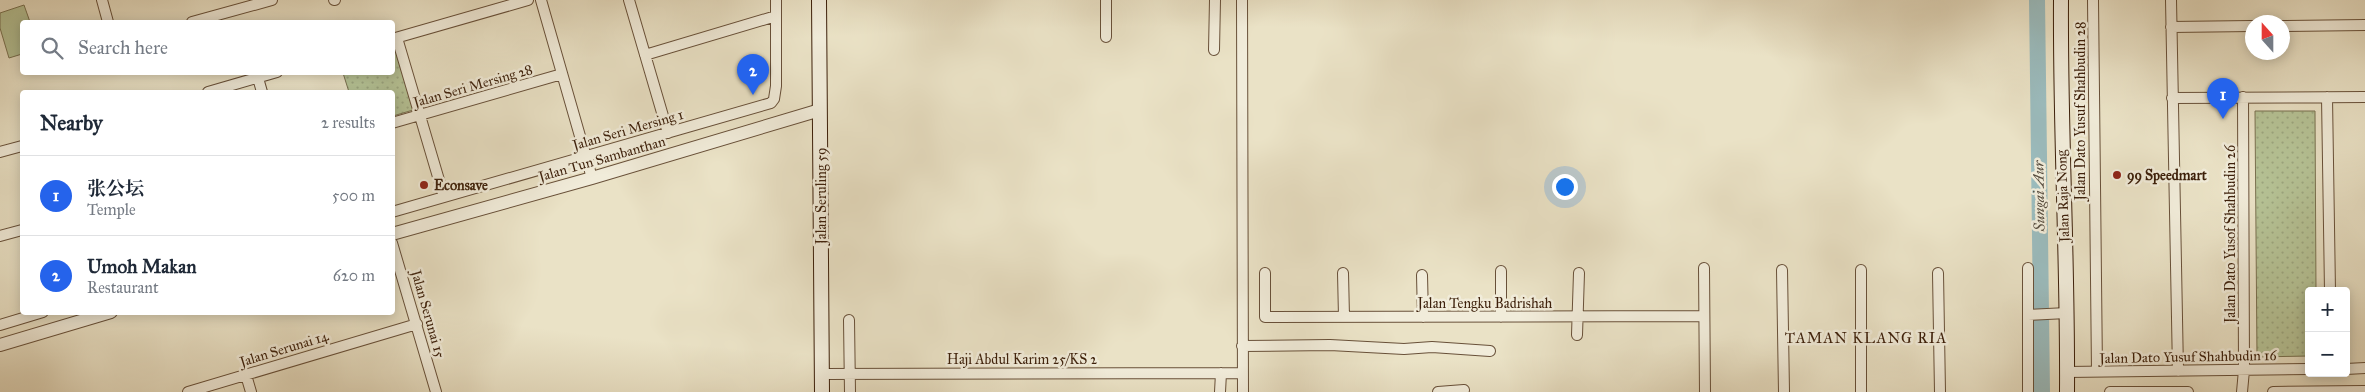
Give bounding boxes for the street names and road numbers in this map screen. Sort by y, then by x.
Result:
street label: Jalan Dato Yusuf Shahbudin 28 [2072,22,2090,202]
street label: Jalan Seri Mersing 28 [409,61,535,113]
street label: Jalan Seri Mersing 1 [569,106,686,155]
street label: Jalan Tun Sambanthan [535,133,668,187]
street label: Jalan Dato Yusof Shahbudin 26 [2222,144,2240,325]
street label: Jalan Seruling 59 [813,148,831,246]
street label: Jalan Raja Nong [2053,149,2074,245]
street label: Jalan Serunai 15 [406,266,449,361]
street label: Jalan Tengku Badrishah [1416,295,1553,313]
street label: Jalan Serunai 14 [236,327,332,372]
street label: Jalan Dato Yusuf Shahbudin 16 [2097,347,2278,368]
street label: Haji Abdul Karim 25/KS 2 [947,351,1097,368]

